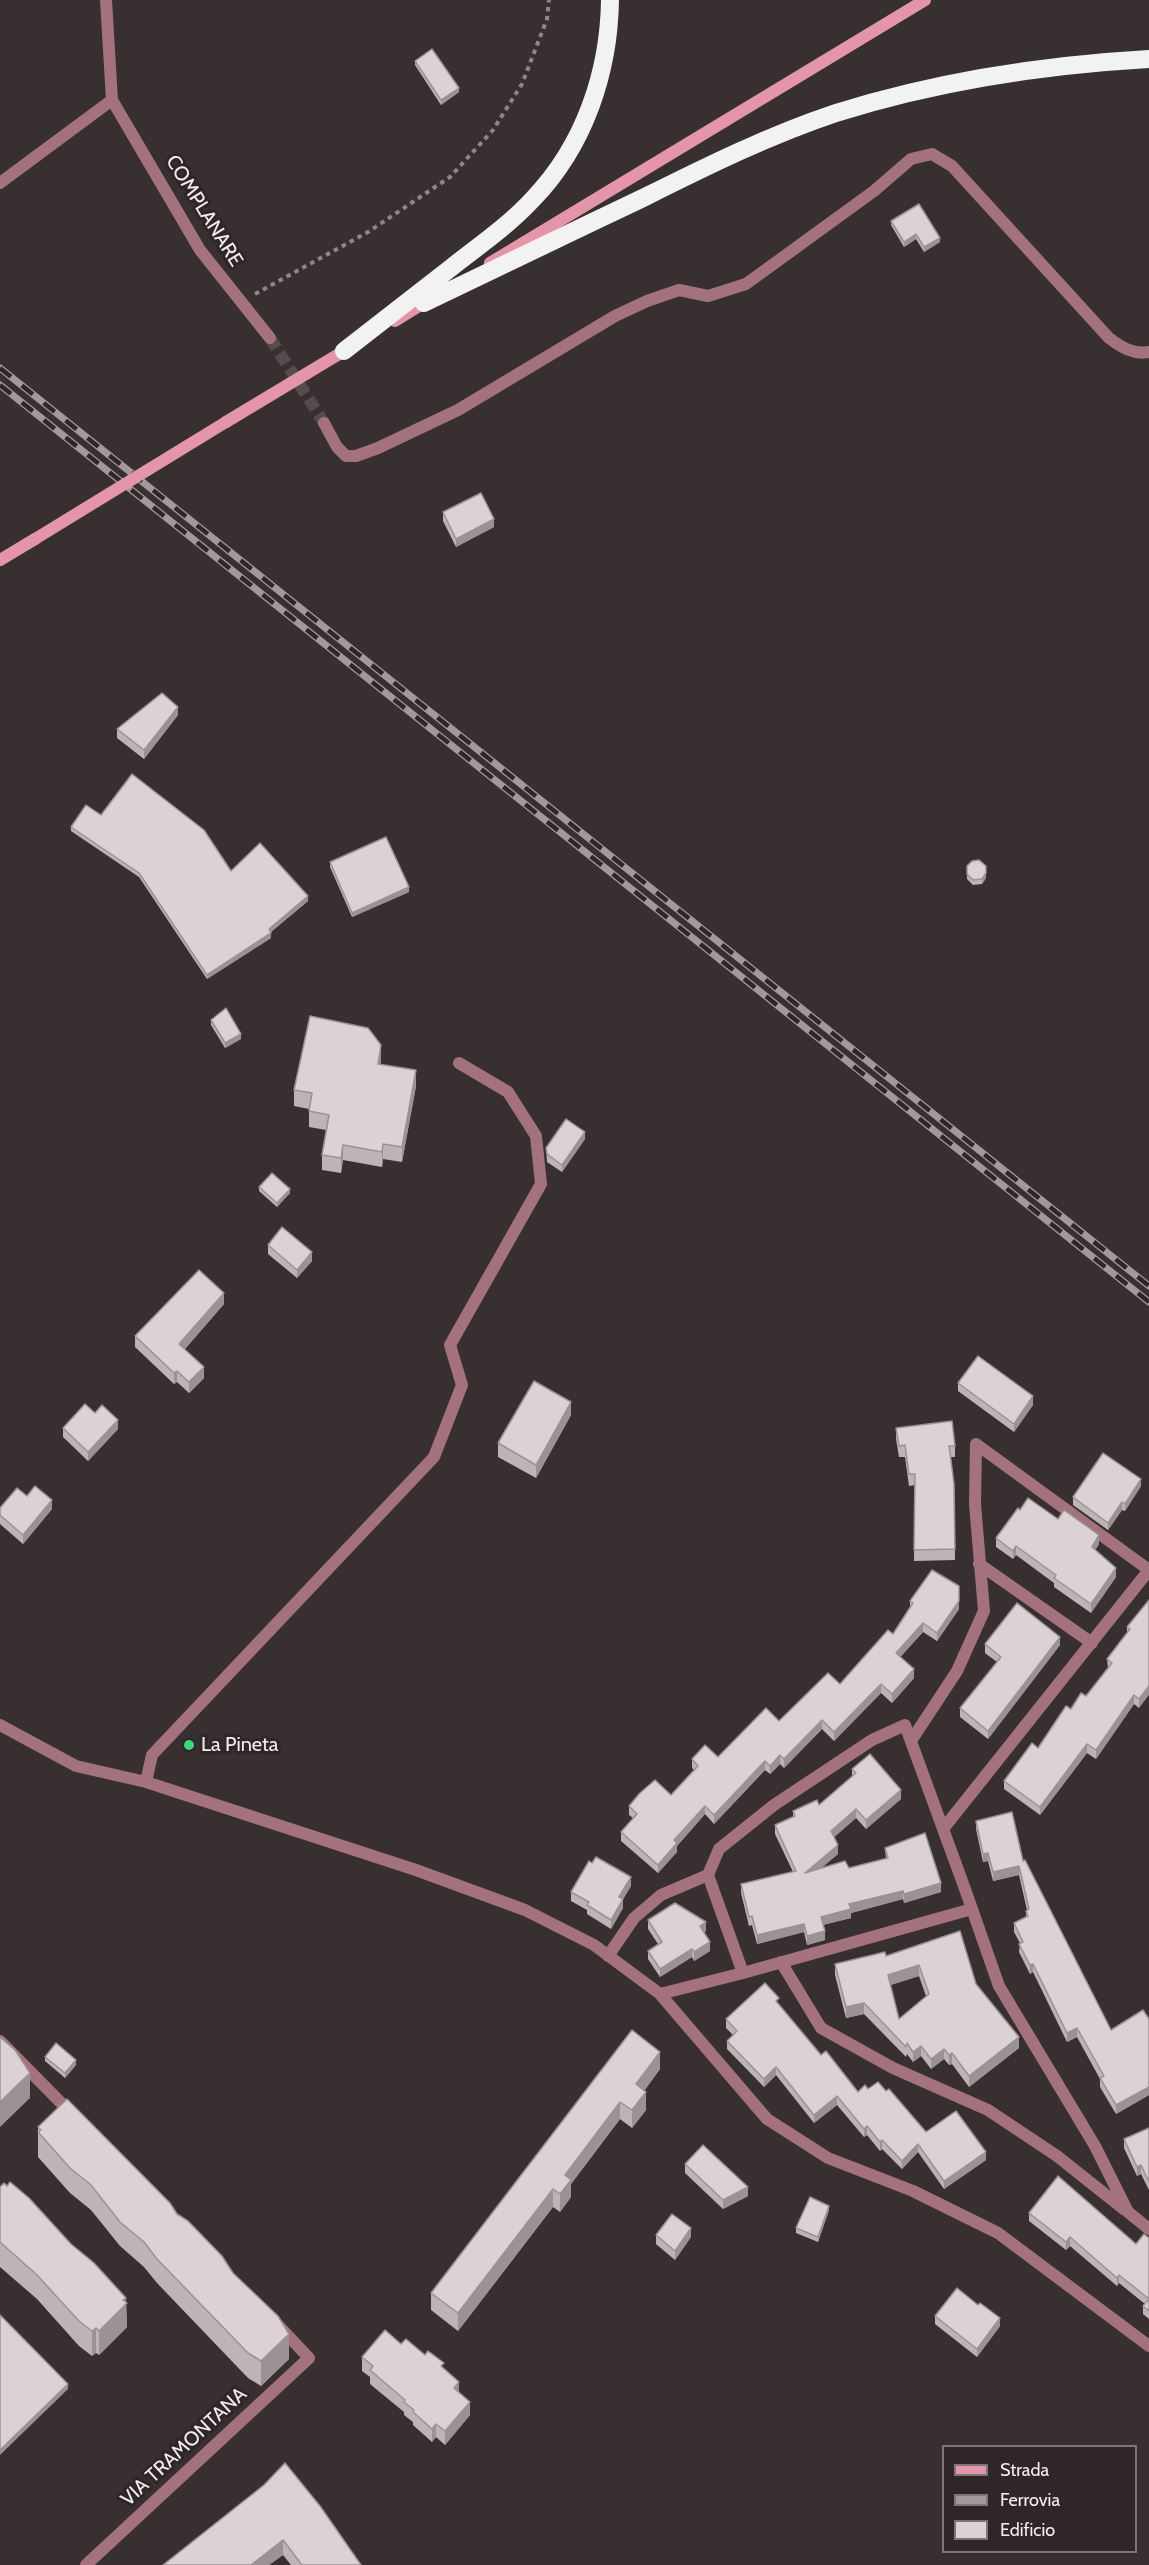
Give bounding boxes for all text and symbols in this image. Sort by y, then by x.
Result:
street label: COMPLANARE [160,151,248,271]
place label: La Pineta [201,1733,278,1757]
marker: La Pineta [182,1738,196,1752]
street label: VIA TRAMONTANA [116,2383,252,2511]
legend [942,2445,1137,2553]
text: Strada [1000,2459,1049,2481]
text: Ferrovia [1000,2489,1060,2511]
text: Edificio [1000,2519,1055,2541]

